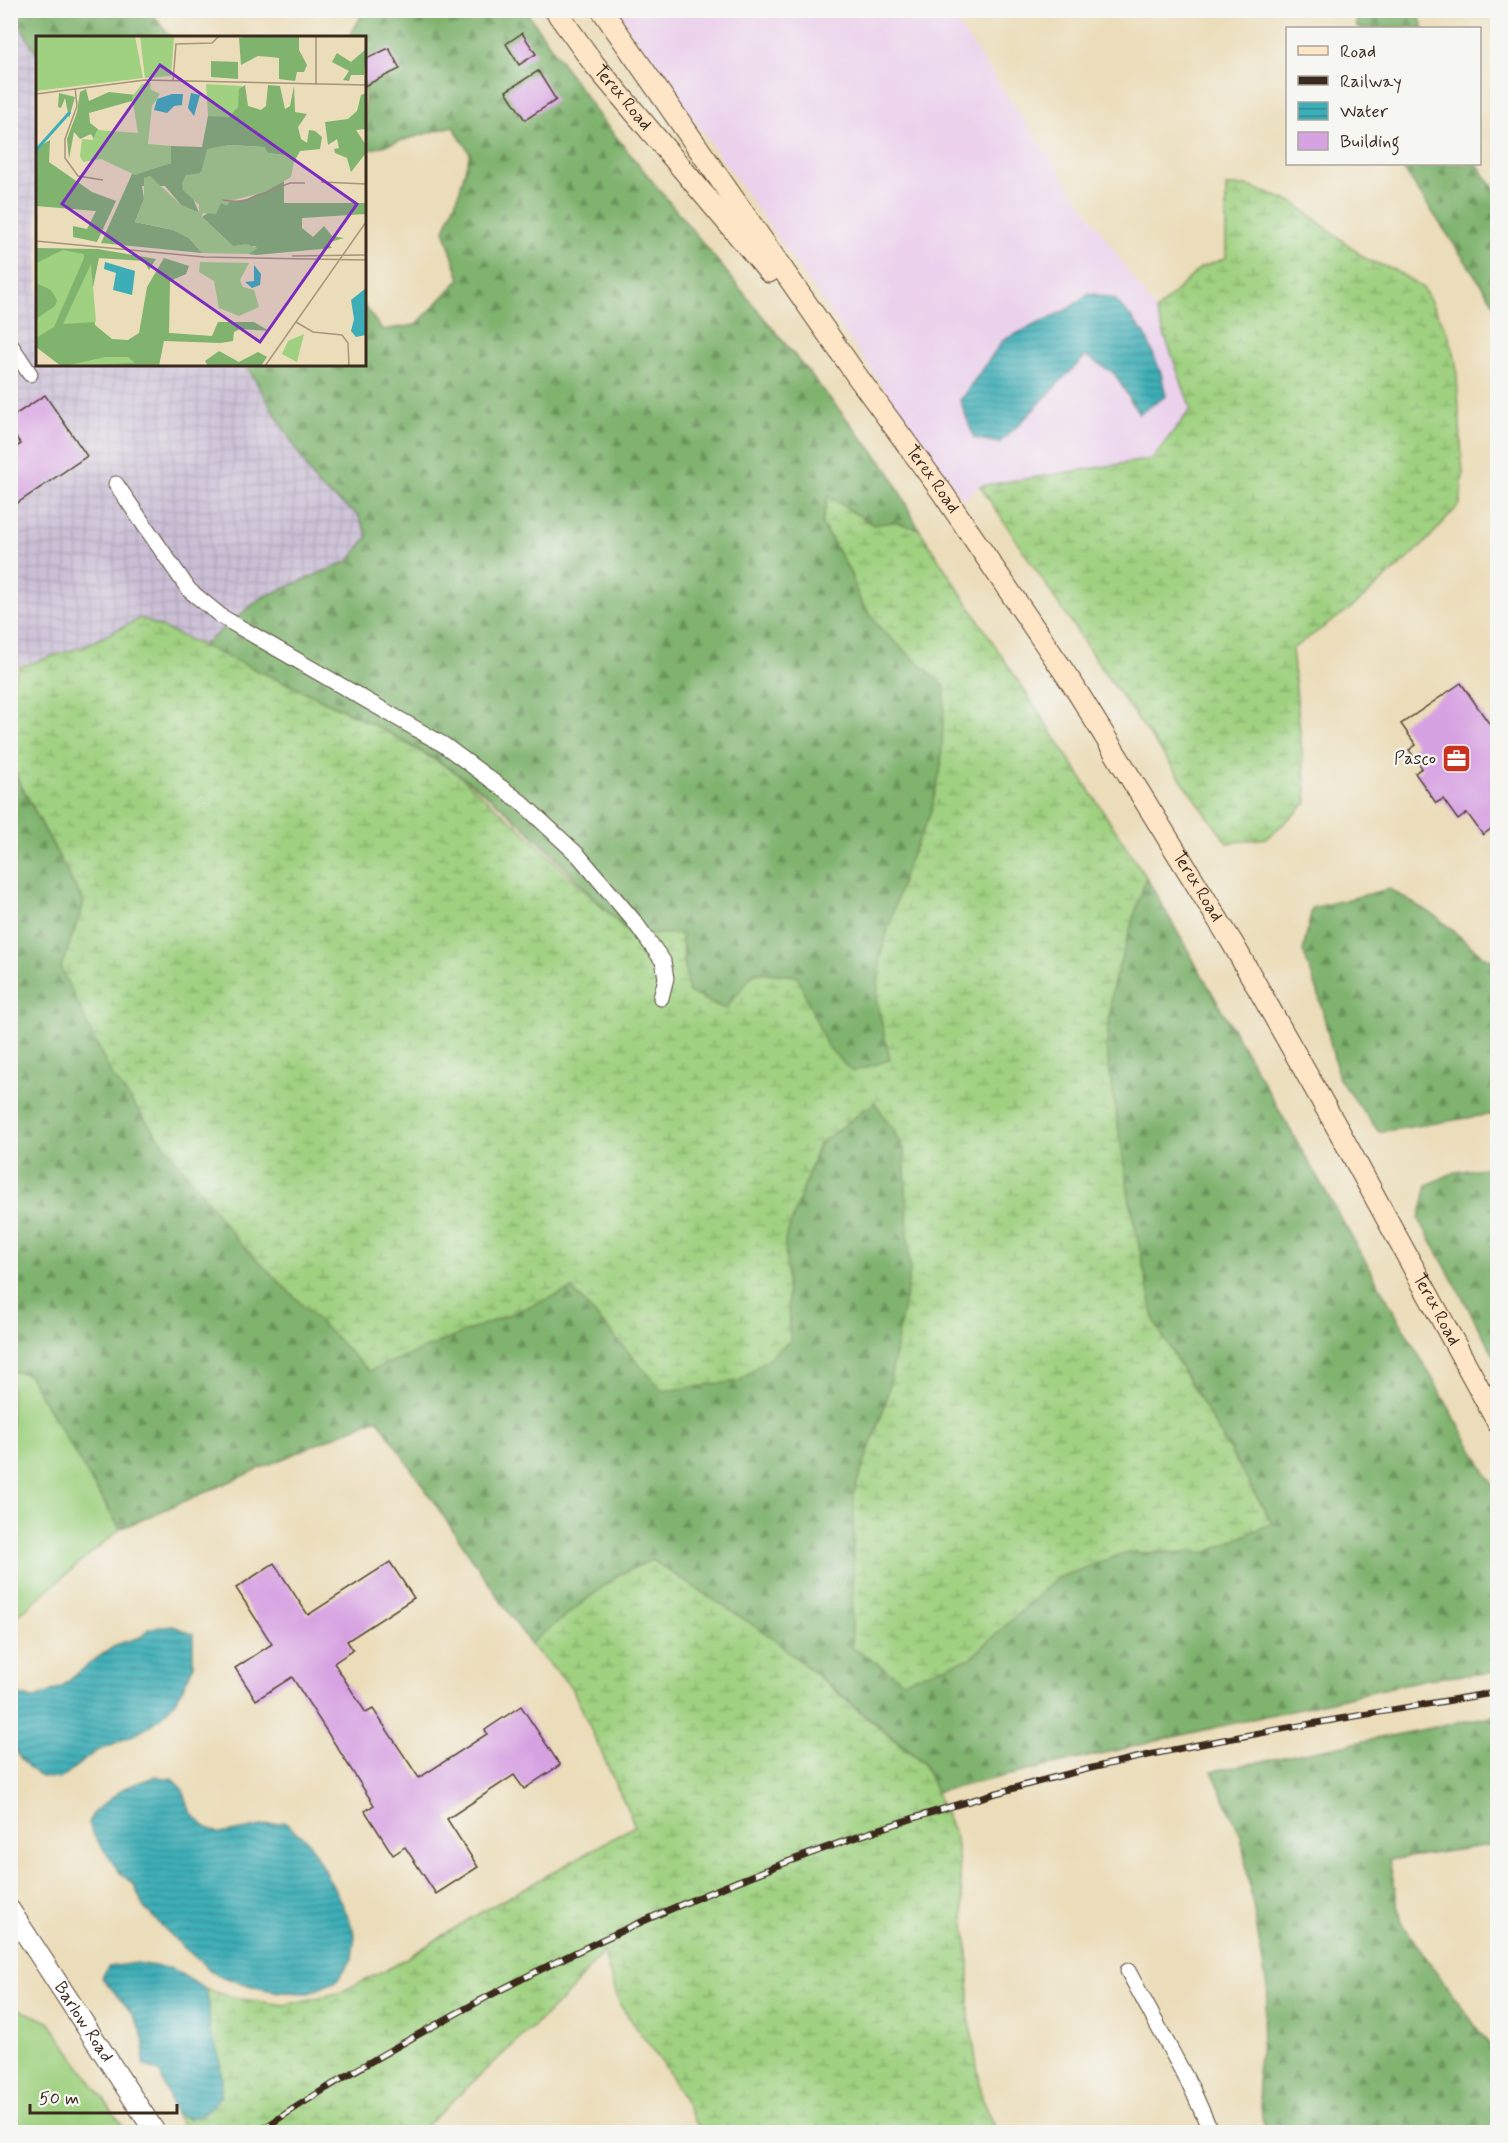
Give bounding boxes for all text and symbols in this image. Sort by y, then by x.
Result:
legend [1286,27,1481,165]
inset map [36,36,366,366]
text: Road [1340,40,1376,64]
street label: Terex Road [588,60,657,136]
text: Railway [1340,70,1402,94]
text: Water [1340,100,1389,124]
text: Building [1340,130,1400,156]
street label: Terex Road [900,440,965,518]
office icon: Pasco [1441,743,1473,775]
place label: Pasco [1394,747,1436,771]
street label: Terex Road [1167,847,1228,926]
street label: Terex Road [1407,1269,1466,1350]
street label: Barlow Road [48,1977,119,2067]
scale bar [30,2077,177,2115]
text: 50 m [39,2087,79,2111]

